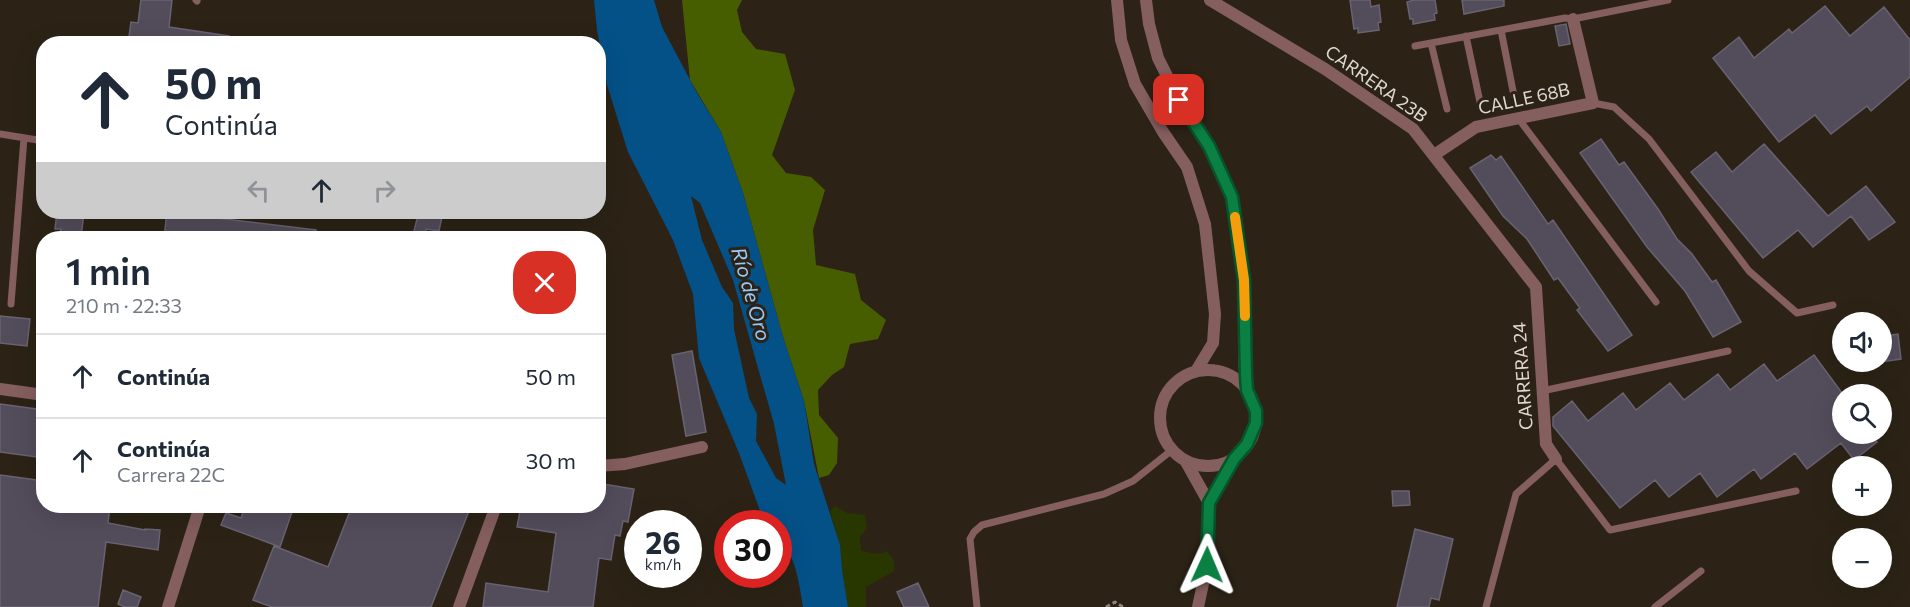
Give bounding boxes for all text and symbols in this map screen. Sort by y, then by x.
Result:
street label: CARRERA 23B [1321,40,1432,126]
text: 50 m [165,56,262,108]
icon: ahead [66,60,144,138]
pin [1153,74,1204,125]
street label: CALLE 68B [1476,78,1572,118]
icon: arrive [1162,83,1195,116]
text: Continúa [165,108,278,141]
icon: left [242,174,275,207]
icon: ahead [305,174,338,207]
icon: right [368,174,401,207]
water label: Río de Oro [727,244,777,343]
text: 1 min [66,248,151,292]
button: close [513,251,576,314]
text: 210 m · 22:33 [66,293,182,317]
map controls [1832,312,1892,588]
button: sound [1832,312,1892,372]
street label: CARRERA 24 [1507,321,1537,431]
icon: ahead [66,360,99,393]
text: Continúa [117,363,210,390]
text: 50 m [526,363,576,390]
button: search [1832,384,1892,444]
text: Continúa [117,435,210,462]
icon: ahead [66,444,99,477]
text: 30 m [526,447,576,474]
button: + [1832,456,1892,516]
text: Carrera 22C [117,462,225,486]
speed limit sign: 30 [714,510,792,588]
text: 26 [645,523,681,560]
button: − [1832,528,1892,588]
position arrow [1175,533,1239,597]
text: km/h [645,555,681,573]

